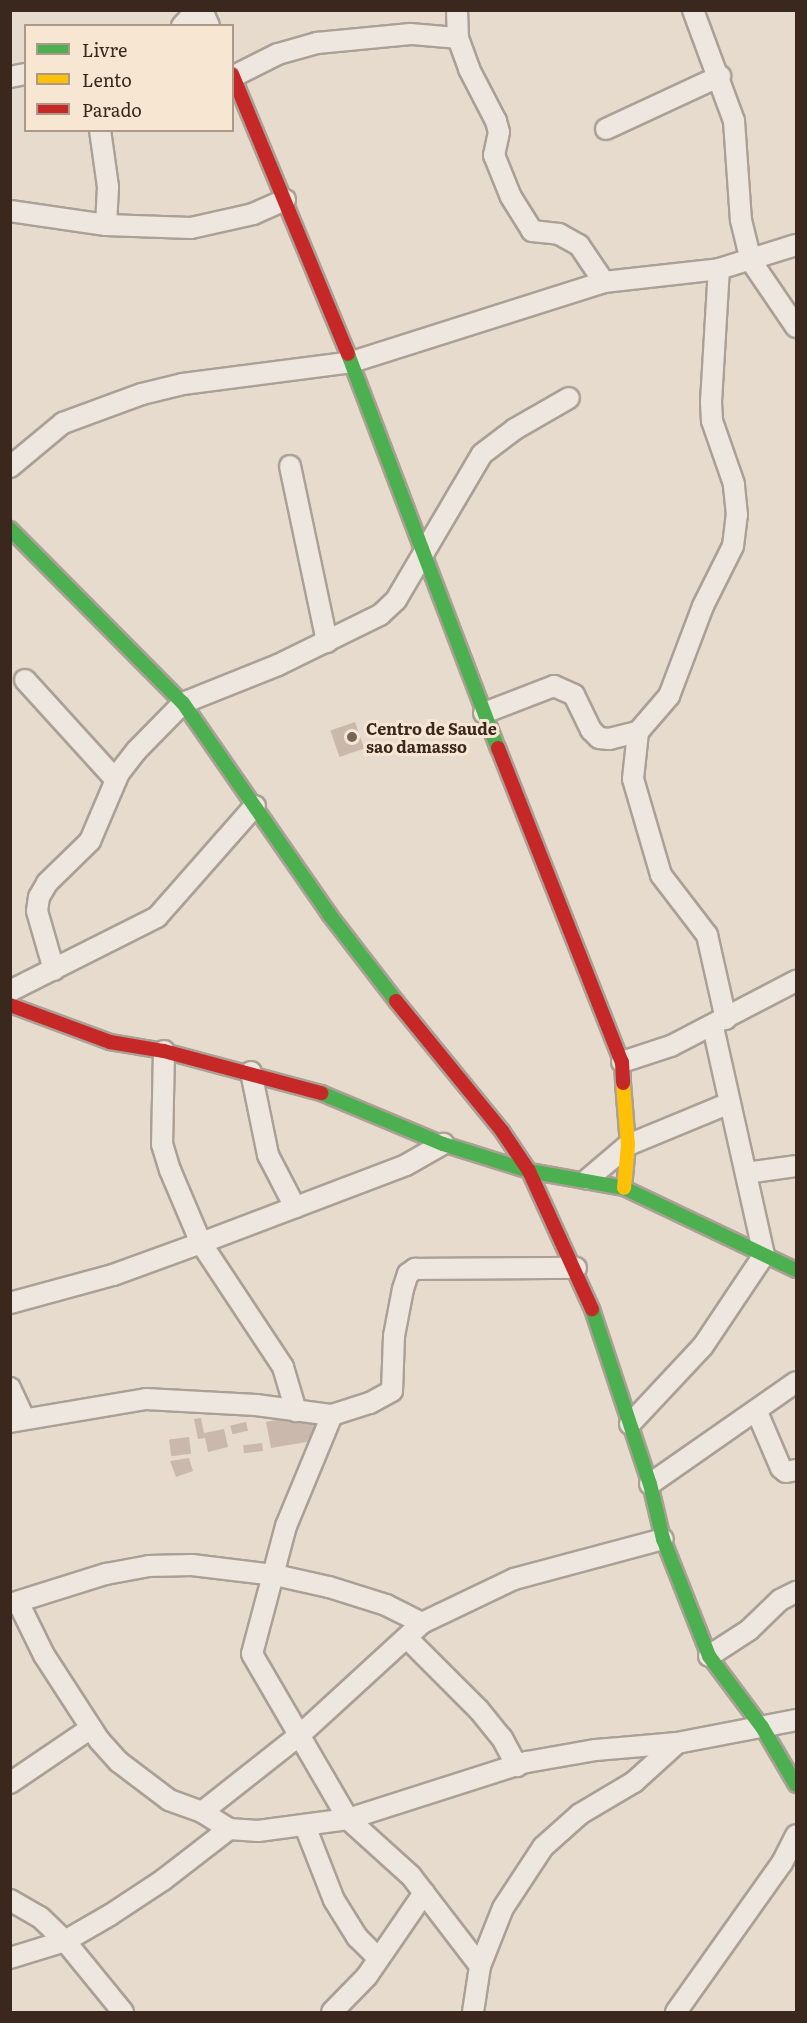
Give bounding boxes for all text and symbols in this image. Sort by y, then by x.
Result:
legend [24,24,234,132]
text: Livre [82,36,127,63]
text: Lento [82,66,132,93]
text: Parado [82,96,142,123]
place label: Centro de Saude sao damasso [366,718,497,756]
marker: Centro de Saude sao damasso [343,728,361,746]

